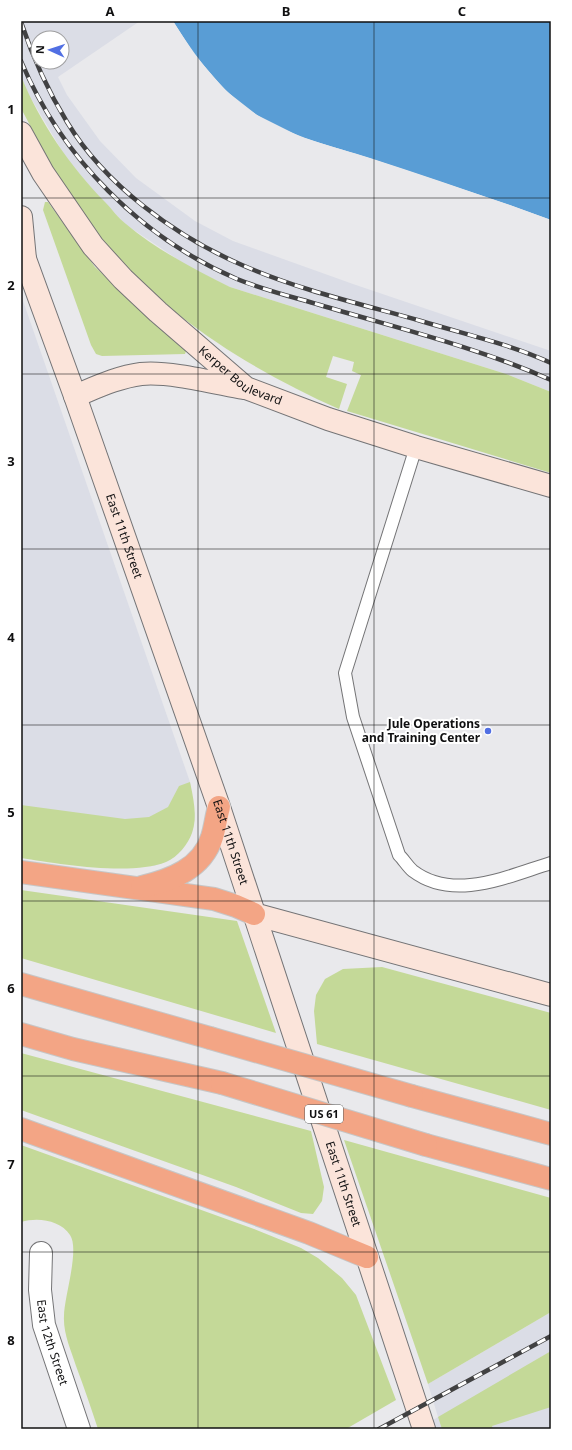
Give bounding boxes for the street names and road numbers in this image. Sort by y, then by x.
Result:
street label: Kerper Boulevard [195,342,285,409]
street label: East 11th Street [102,491,147,581]
street label: East 11th Street [209,797,253,887]
road number: US 61 [305,1105,343,1123]
street label: East 11th Street [322,1139,366,1229]
street label: East 12th Street [33,1298,73,1388]

